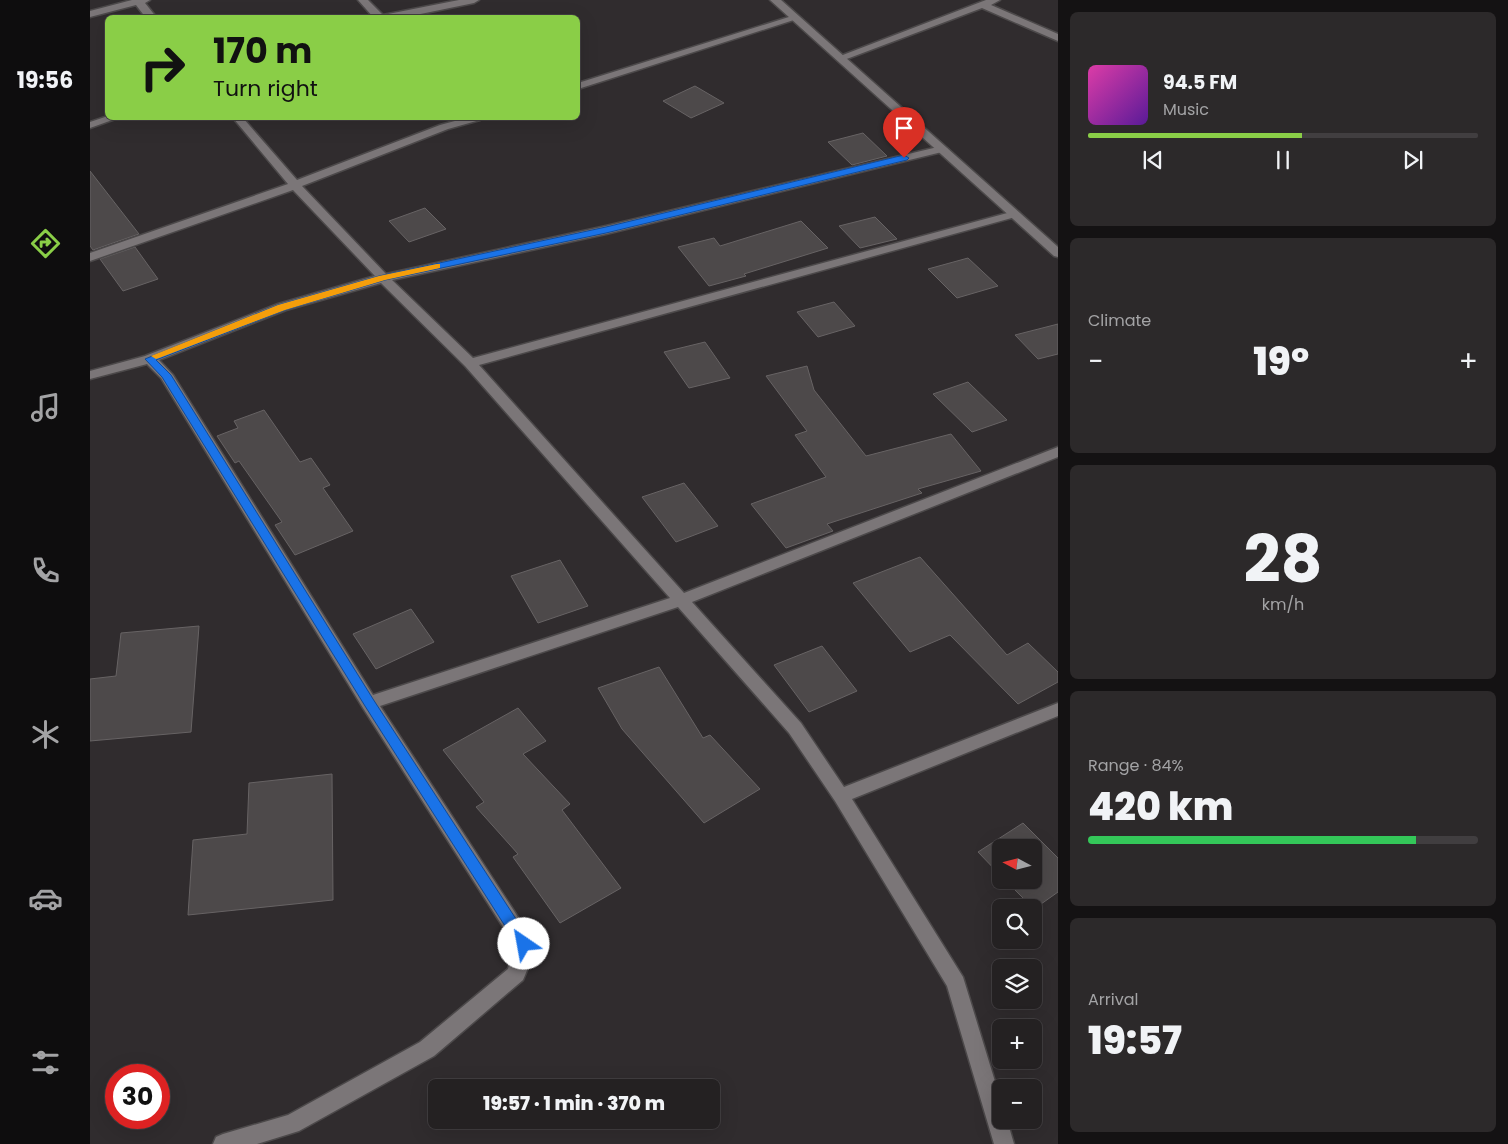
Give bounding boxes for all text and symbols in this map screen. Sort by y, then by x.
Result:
text: 170 m [213,26,312,75]
icon: right [130,35,195,100]
text: 19:56 [17,65,73,96]
text: 94.5 FM [1163,69,1237,96]
text: Turn right [213,73,318,104]
text: Music [1163,98,1209,121]
pin [883,107,925,158]
icon: arrive [890,114,918,142]
icon: previous [1139,146,1167,174]
icon: pause [1269,146,1297,174]
icon: next [1399,146,1427,174]
icon: directions [28,226,63,261]
text: Climate [1088,309,1151,332]
text: 19° [1253,335,1309,388]
text: − [1088,342,1103,381]
text: + [1459,342,1478,381]
icon: music [28,390,63,425]
text: 28 [1243,514,1323,605]
icon: phone [28,553,63,588]
text: km/h [1262,593,1304,616]
icon: climate [28,717,63,752]
text: Range · 84% [1088,754,1184,777]
text: 420 km [1088,780,1233,833]
north arrow [992,839,1042,889]
map controls [992,839,1042,1129]
icon: car [28,881,63,916]
button: search [992,899,1042,949]
position arrow [497,917,549,969]
button: layers [992,959,1042,1009]
text: Arrival [1088,988,1138,1011]
text: 19:57 [1088,1014,1182,1067]
button: + [992,1019,1042,1069]
icon: filters [28,1045,63,1080]
speed limit sign: 30 [105,1064,170,1129]
button: − [992,1079,1042,1129]
text: 19:57 · 1 min · 370 m [483,1090,665,1117]

